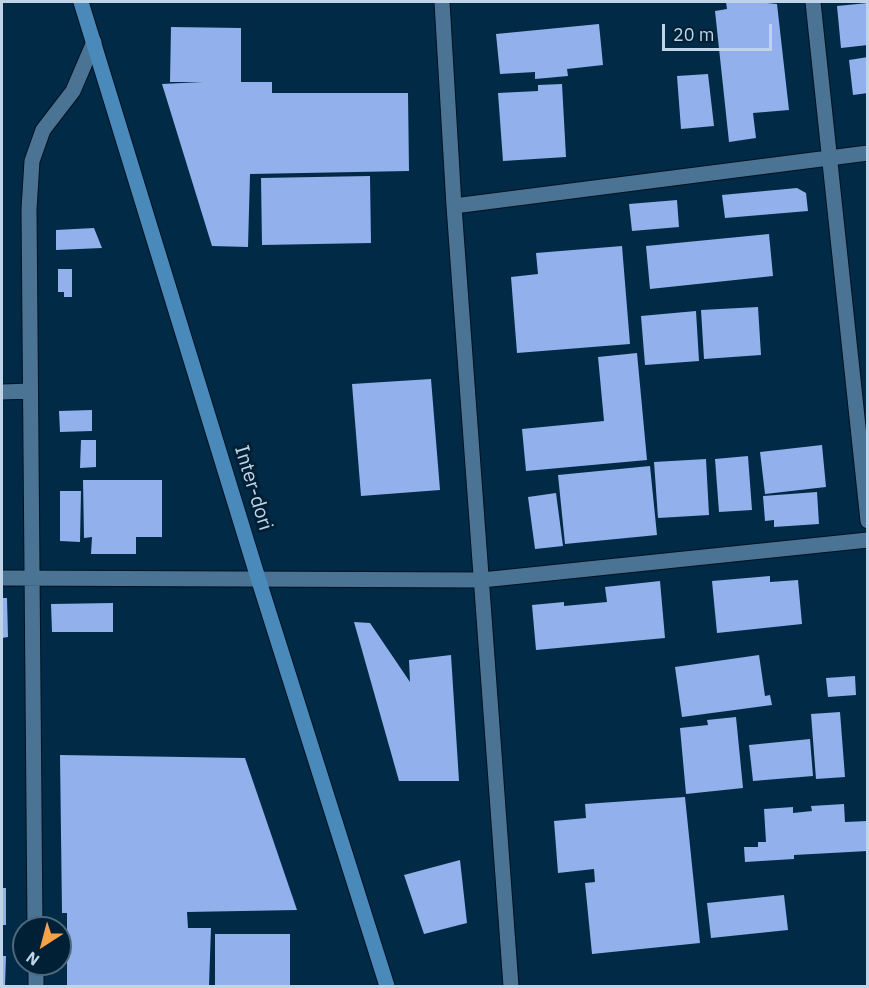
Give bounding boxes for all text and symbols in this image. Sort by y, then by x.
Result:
scale bar [665,12,774,50]
text: 20 m [673,23,715,46]
street label: Inter-dori [229,443,277,533]
north arrow [12,916,72,976]
text: N [22,947,43,970]

